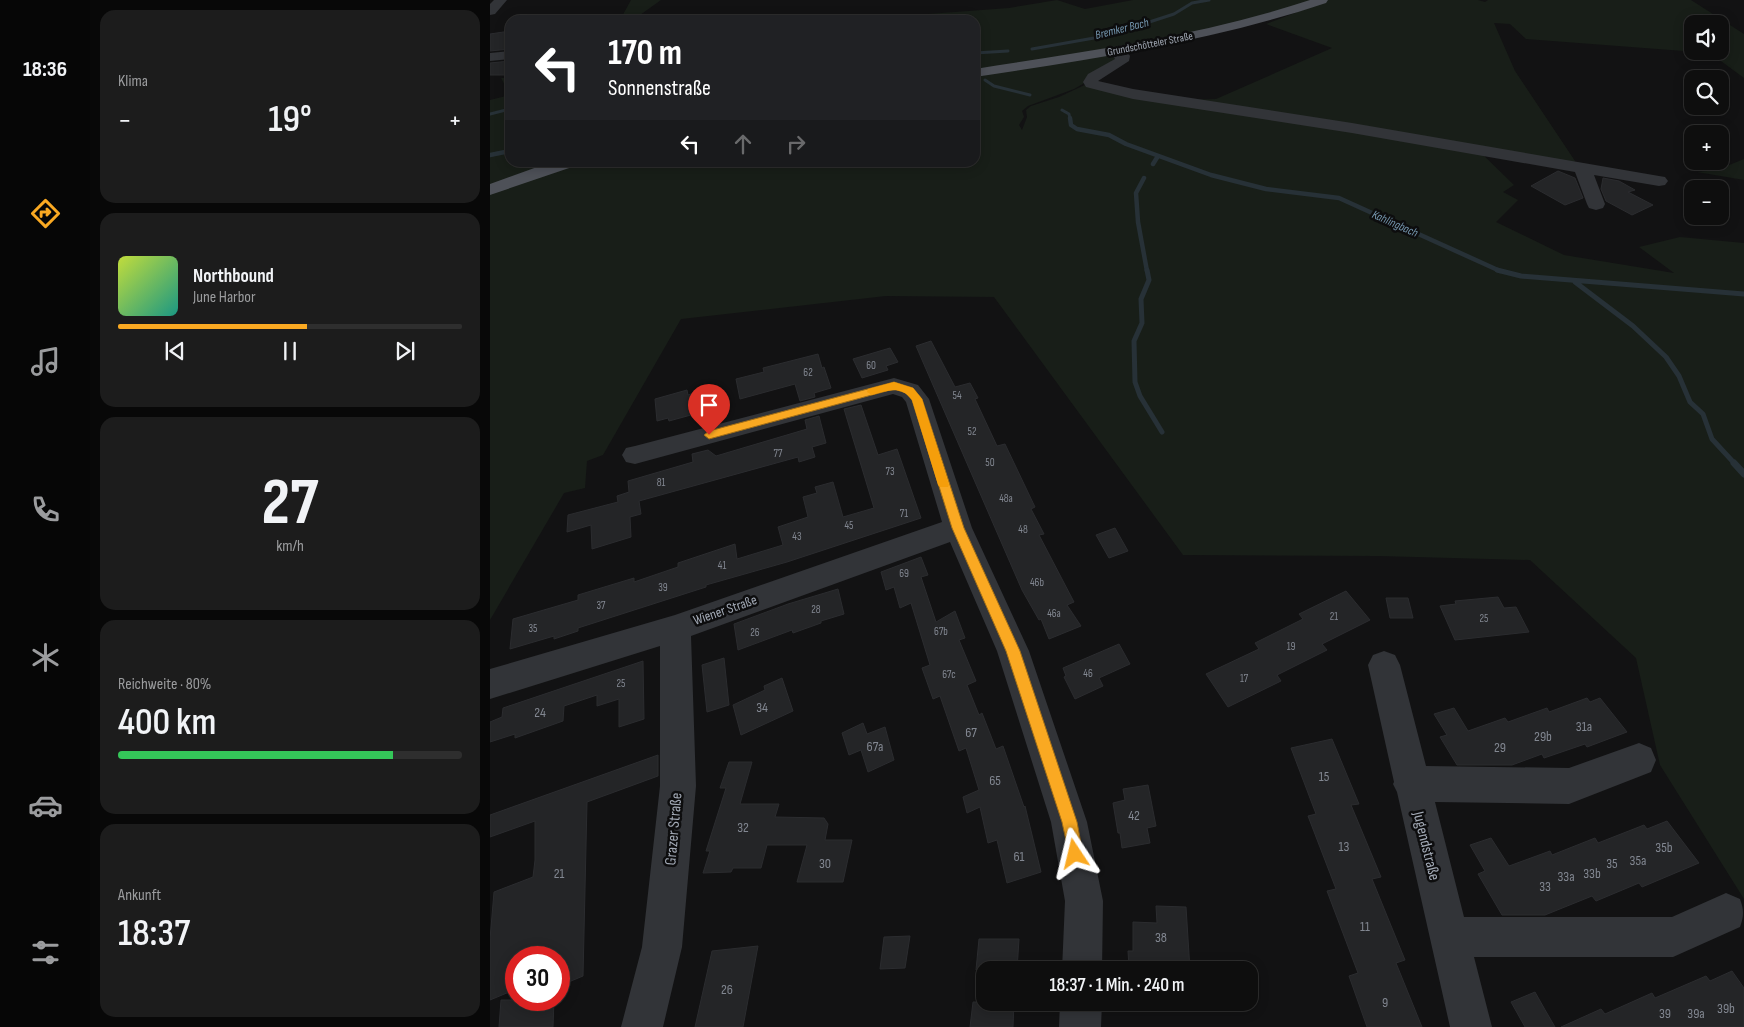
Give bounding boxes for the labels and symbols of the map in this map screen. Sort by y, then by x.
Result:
water label: Bremker Bach [1094,15,1150,43]
street label: Grundschötteler Straße [1106,29,1194,59]
water label: Kahlingbach [1370,207,1420,241]
house number: 60 [866,359,876,372]
house number: 62 [803,366,813,379]
pin [688,384,730,435]
house number: 54 [952,389,962,402]
house number: 52 [968,425,977,438]
house number: 77 [774,447,783,460]
house number: 50 [985,456,995,469]
house number: 73 [885,465,895,478]
house number: 81 [657,476,665,489]
house number: 48a [999,492,1013,505]
house number: 71 [900,507,908,520]
house number: 45 [844,519,854,532]
house number: 48 [1018,523,1028,536]
house number: 43 [792,530,802,543]
house number: 41 [718,559,726,572]
house number: 69 [899,567,909,580]
house number: 46b [1030,576,1044,589]
house number: 39 [658,581,668,594]
street label: Wiener Straße [691,591,759,629]
house number: 37 [596,599,606,612]
house number: 28 [811,603,821,616]
house number: 46a [1047,607,1061,620]
house number: 21 [1330,610,1338,623]
house number: 25 [1480,612,1488,625]
house number: 35 [528,622,538,635]
house number: 67b [934,625,948,638]
house number: 26 [750,626,760,639]
house number: 19 [1287,640,1295,653]
house number: 46 [1083,667,1093,680]
house number: 67c [942,668,956,681]
house number: 17 [1240,672,1249,685]
house number: 25 [617,677,625,690]
house number: 34 [756,699,768,716]
house number: 24 [534,704,546,721]
house number: 31a [1576,718,1592,735]
house number: 67 [965,724,977,741]
house number: 29b [1534,728,1552,745]
house number: 67a [867,738,883,755]
house number: 29 [1494,739,1506,756]
house number: 15 [1319,768,1330,785]
house number: 65 [989,772,1001,789]
street label: Grazer Straße [661,792,687,866]
house number: 42 [1128,807,1140,824]
street label: Jugendstraße [1408,809,1444,883]
house number: 32 [737,819,749,836]
position arrow [1048,827,1100,879]
house number: 13 [1339,838,1350,855]
house number: 35b [1655,839,1673,856]
house number: 61 [1013,848,1025,865]
house number: 35a [1630,852,1646,869]
house number: 30 [819,855,831,872]
house number: 35 [1606,855,1618,872]
house number: 21 [554,865,564,882]
house number: 33b [1583,865,1601,882]
house number: 33a [1557,868,1575,885]
house number: 33 [1539,878,1551,895]
house number: 11 [1360,918,1370,935]
house number: 38 [1155,929,1167,946]
speed limit sign: 30 [505,946,570,1011]
house number: 26 [721,981,733,998]
house number: 9 [1382,994,1388,1011]
house number: 39b [1717,1000,1735,1017]
house number: 39 [1659,1005,1671,1022]
house number: 39a [1687,1005,1705,1022]

